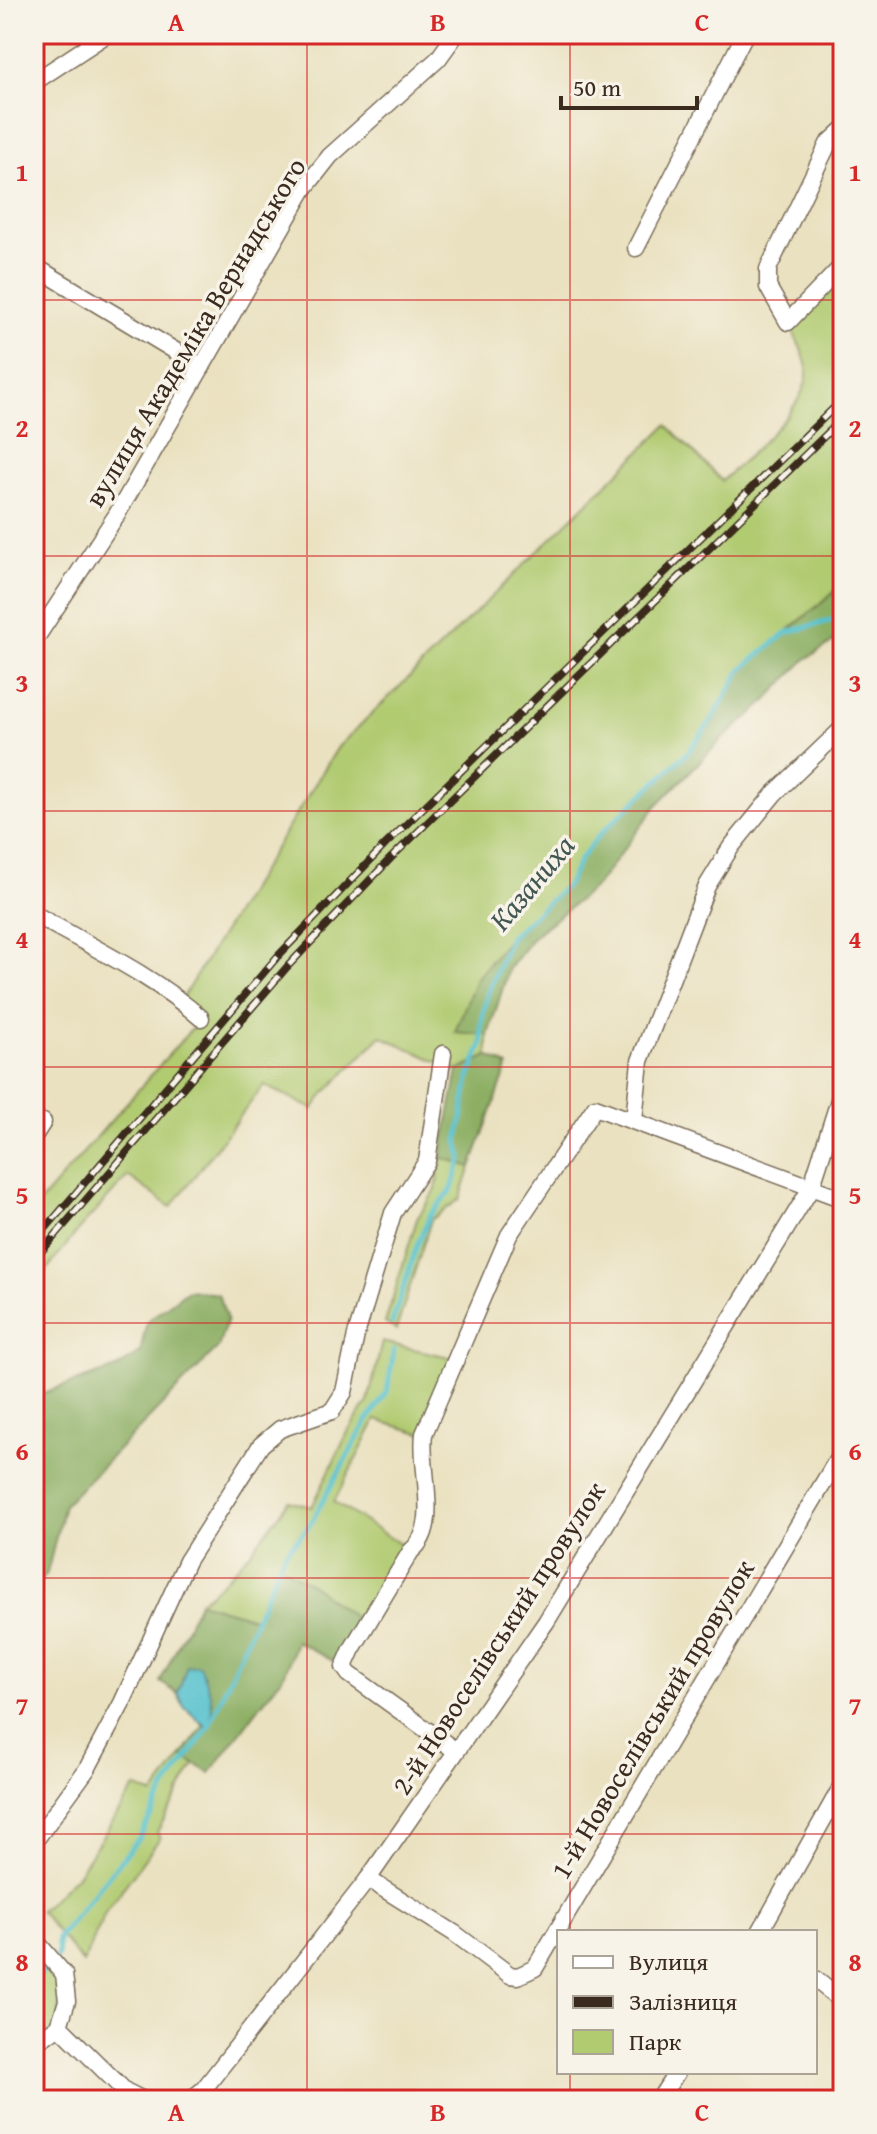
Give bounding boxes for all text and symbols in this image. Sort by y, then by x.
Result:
text: A [168,2,185,41]
text: B [430,2,446,41]
text: C [695,2,709,41]
scale bar [561,60,697,110]
text: 50 m [573,70,621,105]
street label: вулиця Академіка Вернадського [74,149,315,514]
text: 1 [15,152,29,191]
text: 1 [848,152,862,191]
text: 2 [15,408,29,447]
text: 2 [848,408,862,447]
text: 3 [15,663,29,702]
text: 3 [848,663,862,702]
water label: Казаниха [478,825,585,940]
text: 4 [15,919,29,958]
text: 4 [848,919,862,958]
text: 5 [15,1175,29,1214]
text: 5 [848,1175,862,1214]
text: 6 [15,1431,29,1470]
text: 6 [848,1431,862,1470]
street label: 2-й Новоселівський провулок [381,1473,615,1803]
street label: 1-й Новоселівський провулок [540,1551,764,1886]
text: 7 [15,1686,29,1725]
text: 7 [848,1686,862,1725]
legend [557,1930,817,2074]
text: 8 [15,1942,29,1981]
text: 8 [848,1942,862,1981]
text: Вулиця [629,1944,708,1979]
text: Залізниця [629,1984,737,2019]
text: Парк [629,2024,682,2059]
text: A [168,2092,185,2131]
text: B [430,2092,446,2131]
text: C [695,2092,709,2131]

